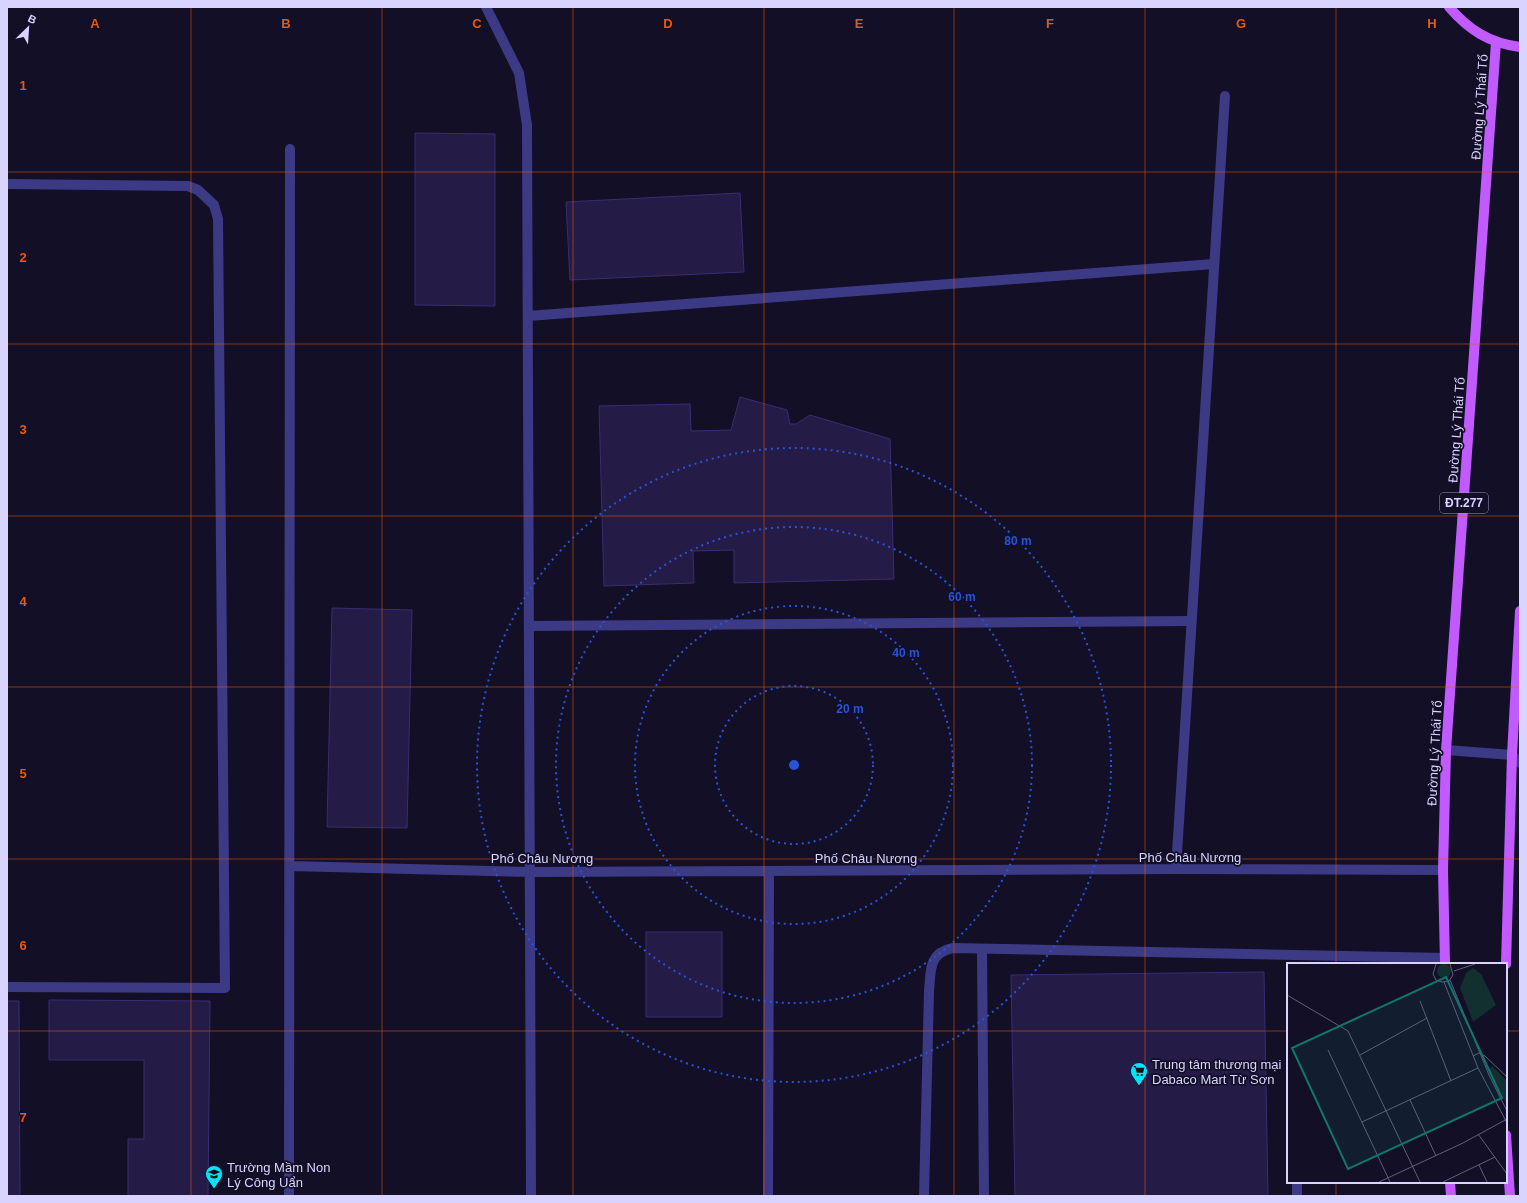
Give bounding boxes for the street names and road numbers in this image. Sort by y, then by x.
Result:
street label: Đường Lý Thái Tổ [1468,54,1491,160]
street label: Đường Lý Thái Tổ [1445,377,1468,483]
road number: ĐT.277 [1440,493,1488,513]
street label: Đường Lý Thái Tổ [1424,700,1445,806]
street label: Phố Châu Nương [1139,850,1241,865]
street label: Phố Châu Nương [491,851,593,866]
street label: Phố Châu Nương [815,851,917,866]

